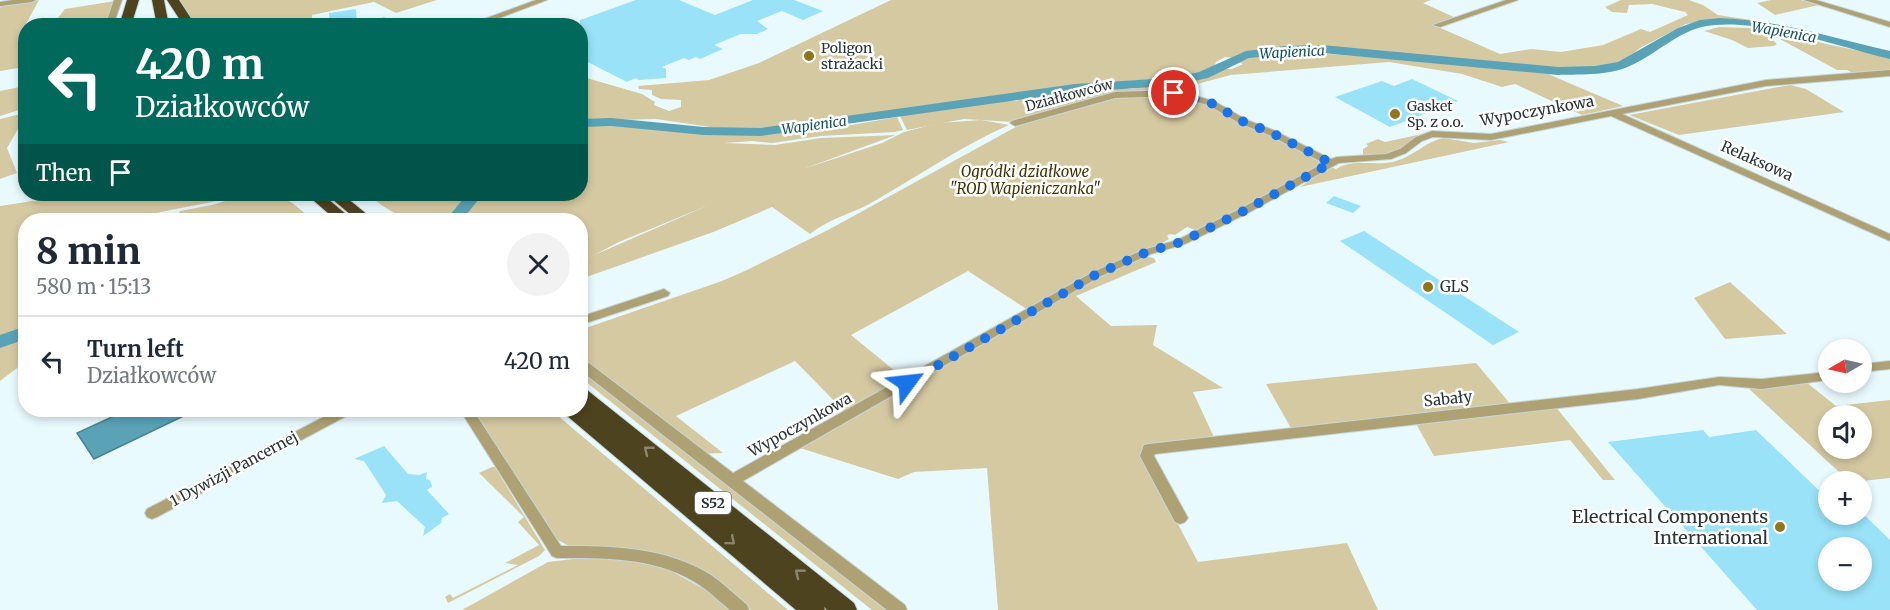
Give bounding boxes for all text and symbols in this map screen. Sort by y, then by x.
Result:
water label: Wapienica [1750,17,1818,47]
text: 420 m [135,38,264,90]
place label: Poligon strażacki [821,39,883,73]
water label: Wapienica [1259,41,1325,63]
icon: left [36,42,114,120]
marker: Poligon strażacki [802,49,816,63]
pin [1148,67,1199,118]
street label: Działkowców [1023,75,1115,115]
icon: arrive [1157,76,1190,109]
text: Działkowców [135,90,309,124]
street label: Wypoczynkowa [1477,91,1595,130]
place label: Gasket Sp. z o.o. [1407,97,1464,131]
marker: Gasket Sp. z o.o. [1388,107,1402,121]
water label: Wapienica [780,112,848,138]
street label: Relaksowa [1718,136,1796,185]
icon: arrive [104,156,137,189]
text: Then [36,159,92,187]
park label: Ogródki działkowe "ROD Wapieniczanka" [950,162,1101,198]
text: 8 min [36,229,141,274]
button: close [507,233,570,296]
text: 580 m · 15:13 [36,274,152,299]
place label: GLS [1440,277,1469,296]
marker: GLS [1421,280,1435,294]
text: Turn left [87,335,184,363]
north arrow [1818,339,1872,393]
map controls [1818,339,1872,591]
icon: left [36,345,69,378]
text: 420 m [504,347,570,375]
position arrow [875,351,939,415]
text: Działkowców [87,363,216,388]
street label: Sabały [1423,386,1473,410]
street label: Wypoczynkowa [744,388,855,461]
button: sound [1818,405,1872,459]
street label: 1 Dywizji Pancernej [167,427,301,510]
one-way arrow [644,446,655,457]
button: + [1818,471,1872,525]
road number: S52 [695,492,731,514]
place label: Electrical Components International [1572,505,1768,549]
marker: Electrical Components International [1773,520,1787,534]
one-way arrow [724,534,735,545]
button: − [1818,537,1872,591]
one-way arrow [795,569,806,580]

